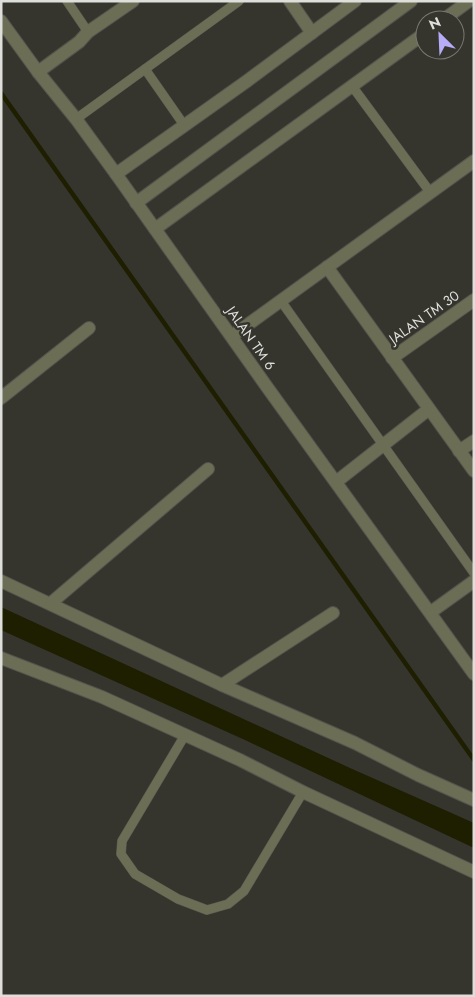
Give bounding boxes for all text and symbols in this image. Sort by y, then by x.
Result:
north arrow [415,10,465,60]
text: N [426,12,444,35]
street label: JALAN TM 30 [383,285,463,350]
street label: JALAN TM 6 [221,300,280,374]

